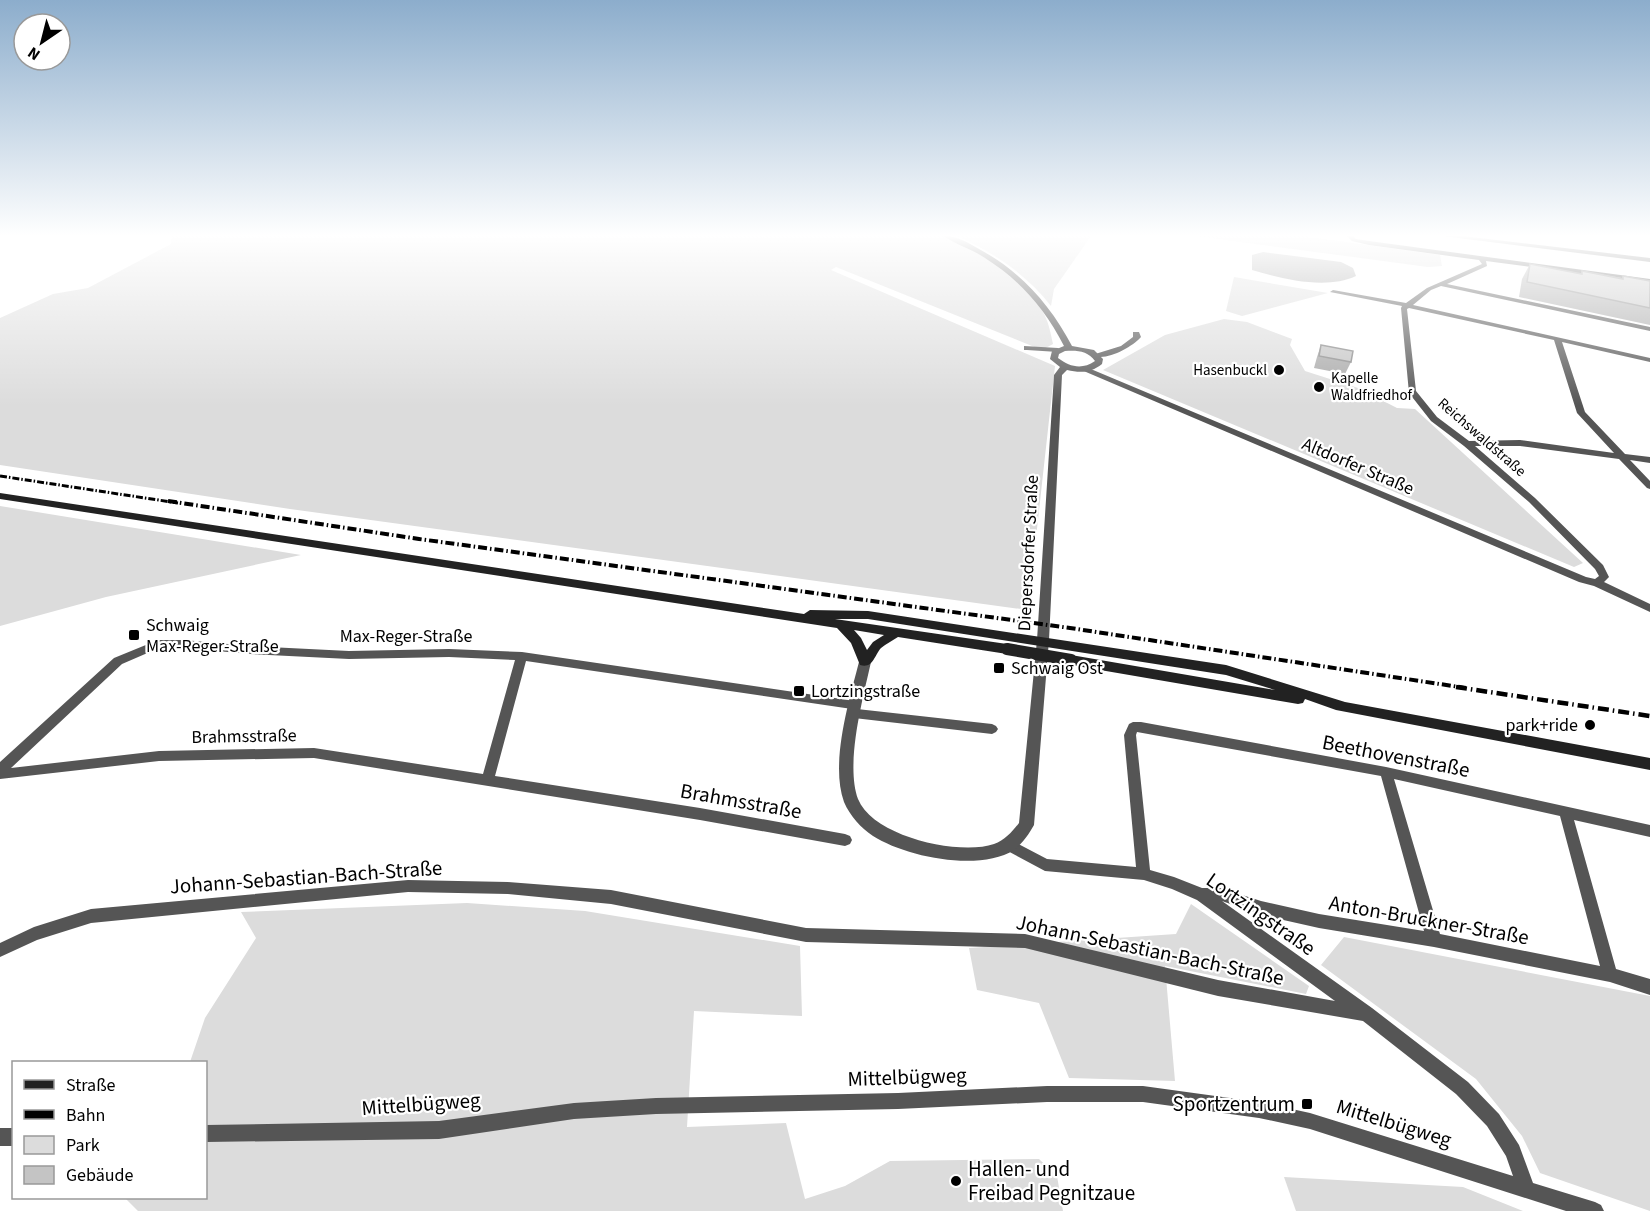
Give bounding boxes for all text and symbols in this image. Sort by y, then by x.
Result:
north arrow [12,12,72,72]
text: N [23,41,45,66]
place label: Hasenbuckl [1193,360,1267,381]
marker: Hasenbuckl [1272,363,1286,377]
place label: Kapelle Waldfriedhof [1331,368,1413,406]
marker: Kapelle Waldfriedhof [1312,380,1326,394]
street label: Reichswaldstraße [1433,393,1530,482]
street label: Altdorfer Straße [1298,432,1418,501]
street label: Diepersdorfer Straße [1012,474,1045,632]
place label: Schwaig Max-Reger-Straße [146,613,279,659]
street label: Max-Reger-Straße [340,624,472,649]
marker: Schwaig Max-Reger-Straße [127,628,141,642]
place label: Schwaig Ost [1011,656,1103,681]
marker: Schwaig Ost [992,661,1006,675]
place label: Lortzingstraße [811,679,920,704]
marker: Lortzingstraße [792,684,806,698]
place label: park+ride [1505,713,1578,738]
marker: park+ride [1583,718,1597,732]
street label: Brahmsstraße [191,723,297,750]
street label: Beethovenstraße [1320,727,1472,785]
street label: Brahmsstraße [678,776,804,826]
street label: Johann-Sebastian-Bach-Straße [169,853,443,901]
street label: Lortzingstraße [1200,865,1322,963]
street label: Anton-Bruckner-Straße [1327,888,1531,952]
street label: Johann-Sebastian-Bach-Straße [1013,907,1287,993]
street label: Mittelbügweg [847,1060,967,1094]
legend [12,1061,207,1199]
text: Straße [66,1073,116,1098]
street label: Mittelbügweg [361,1085,482,1123]
place label: Sportzentrum [1173,1089,1295,1119]
street label: Mittelbügweg [1333,1091,1456,1155]
marker: Sportzentrum [1300,1097,1314,1111]
text: Bahn [66,1103,105,1128]
text: Park [66,1133,100,1158]
place label: Hallen- und Freibad Pegnitzaue [968,1154,1135,1208]
text: Gebäude [66,1163,134,1188]
marker: Hallen- und Freibad Pegnitzaue [949,1174,963,1188]

